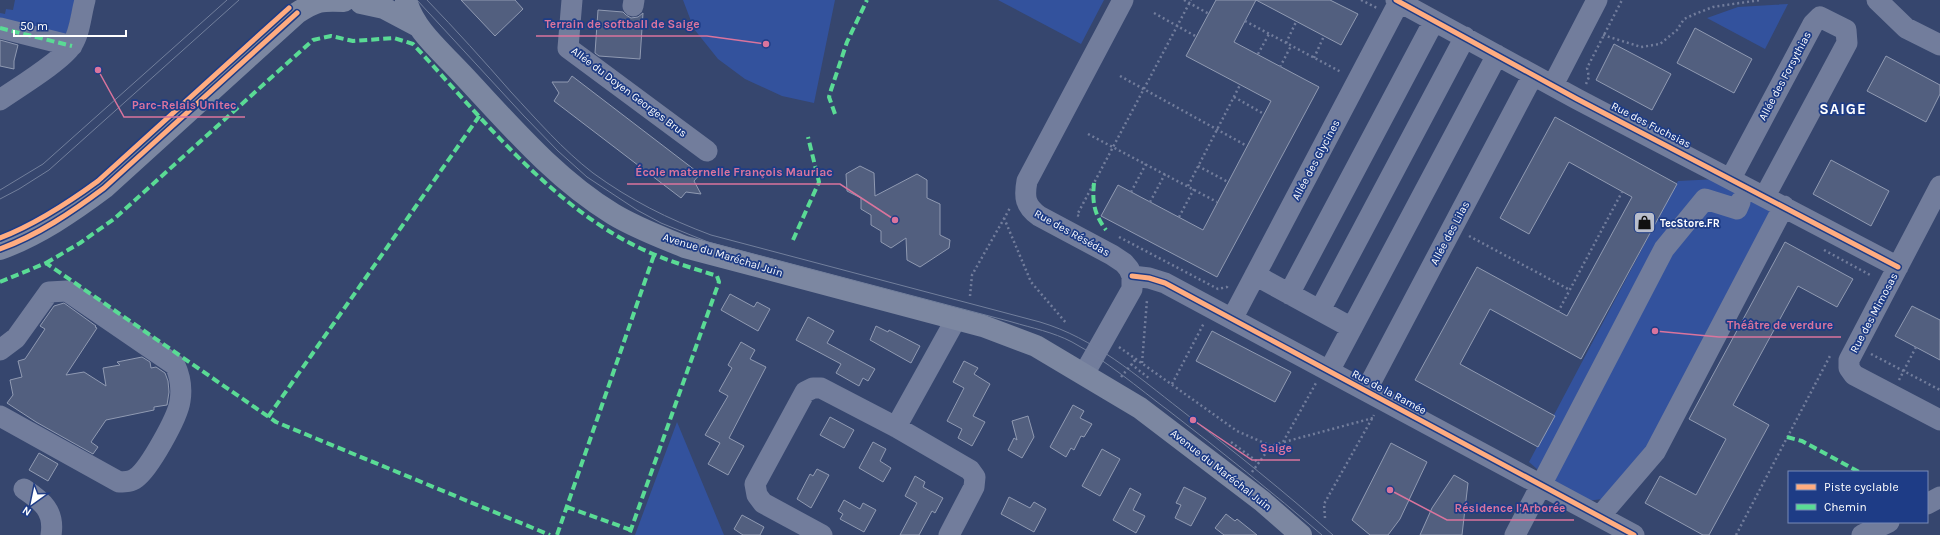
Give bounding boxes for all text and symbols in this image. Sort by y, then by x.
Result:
scale bar [14,12,126,38]
callout: Terrain de softball de Saige [536,12,707,36]
text: Terrain de softball de Saige [544,17,700,31]
text: 50 m [20,19,48,33]
street label: Allée des Forsythias [1756,29,1814,123]
street label: Allée du Doyen Georges Brus [569,44,690,140]
callout: Parc-Relais Unitec [124,93,245,117]
text: Parc-Relais Unitec [132,98,236,112]
street label: Rue des Fuchsias [1609,99,1693,151]
district label: SAIGE [1819,100,1867,118]
street label: Allée des Glycines [1289,117,1343,202]
callout: École maternelle François Mauriac [627,160,840,184]
text: École maternelle François Mauriac [635,164,833,179]
street label: Allée des Lilas [1428,199,1472,267]
street label: Rue des Résédas [1032,207,1112,259]
shop icon: TecStore.FR [1632,210,1658,236]
place label: TecStore.FR [1660,217,1720,230]
street label: Avenue du Maréchal Juin [661,231,785,279]
street label: Rue des Mimosas [1847,271,1901,355]
callout: Théâtre de verdure [1719,313,1841,337]
text: Théâtre de verdure [1727,318,1833,332]
street label: Rue de la Ramée [1349,367,1429,417]
street label: Avenue du Maréchal Juin [1168,426,1274,514]
callout: Saige [1252,436,1300,460]
text: Saige [1260,441,1292,455]
legend [1788,471,1928,523]
text: Piste cyclable [1824,480,1899,494]
north arrow [12,483,52,523]
callout: Résidence l'Arborée [1447,496,1574,520]
text: Chemin [1824,500,1867,514]
text: Résidence l'Arborée [1455,501,1565,515]
text: N [20,503,34,519]

